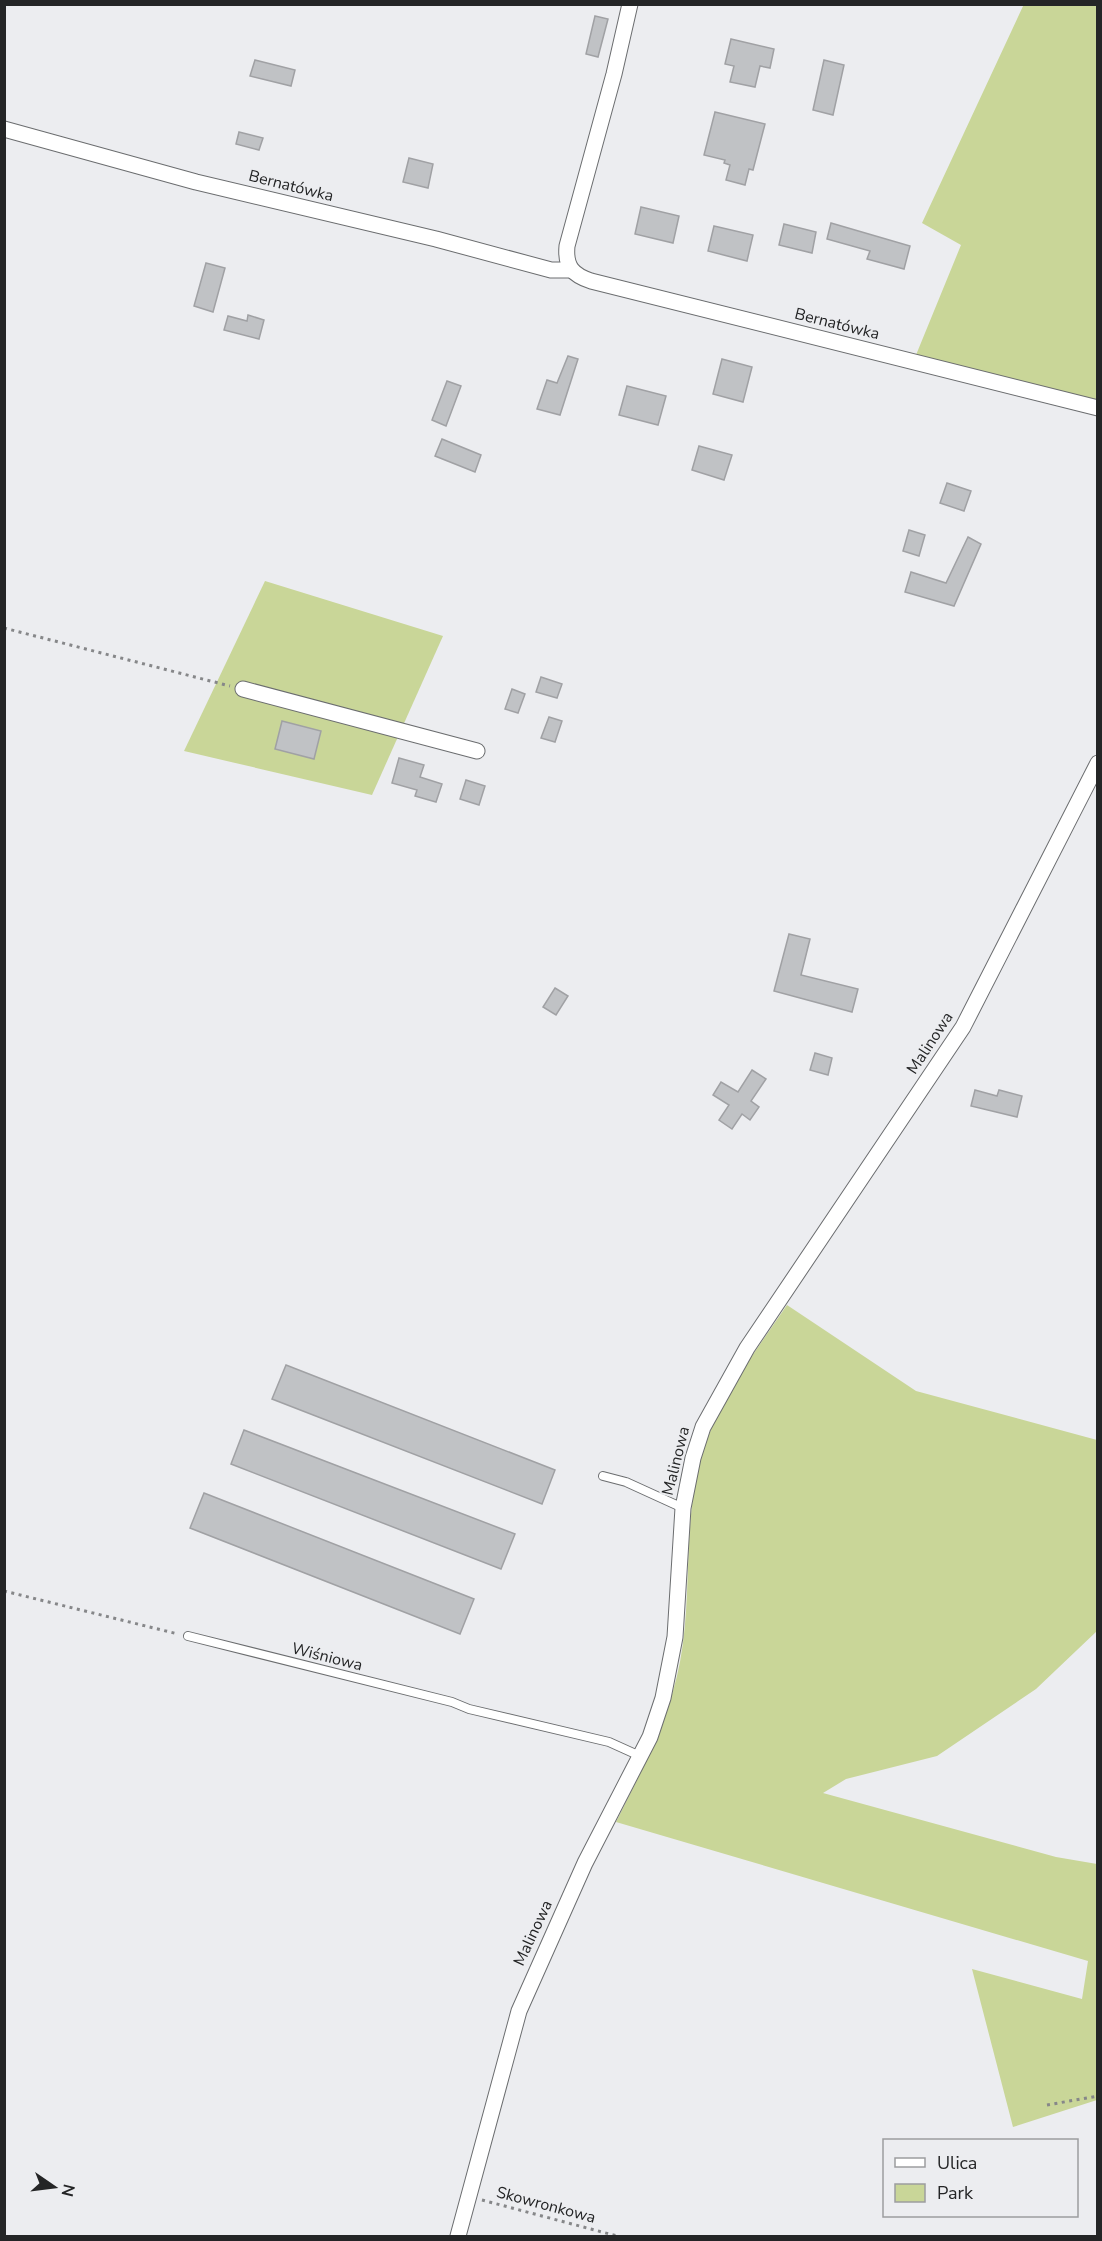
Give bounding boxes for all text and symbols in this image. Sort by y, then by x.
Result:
street label: Bernatówka [246,165,336,207]
street label: Bernatówka [792,303,882,345]
street label: Malinowa [902,1008,958,1078]
street label: Malinowa [657,1424,695,1498]
street label: Wiśniowa [289,1638,365,1676]
street label: Malinowa [508,1897,558,1969]
legend [883,2139,1078,2217]
text: Ulica [937,2151,977,2175]
north arrow [24,2157,84,2217]
street label: Skowronkowa [494,2181,598,2229]
text: Park [937,2181,974,2205]
text: N [55,2182,80,2199]

